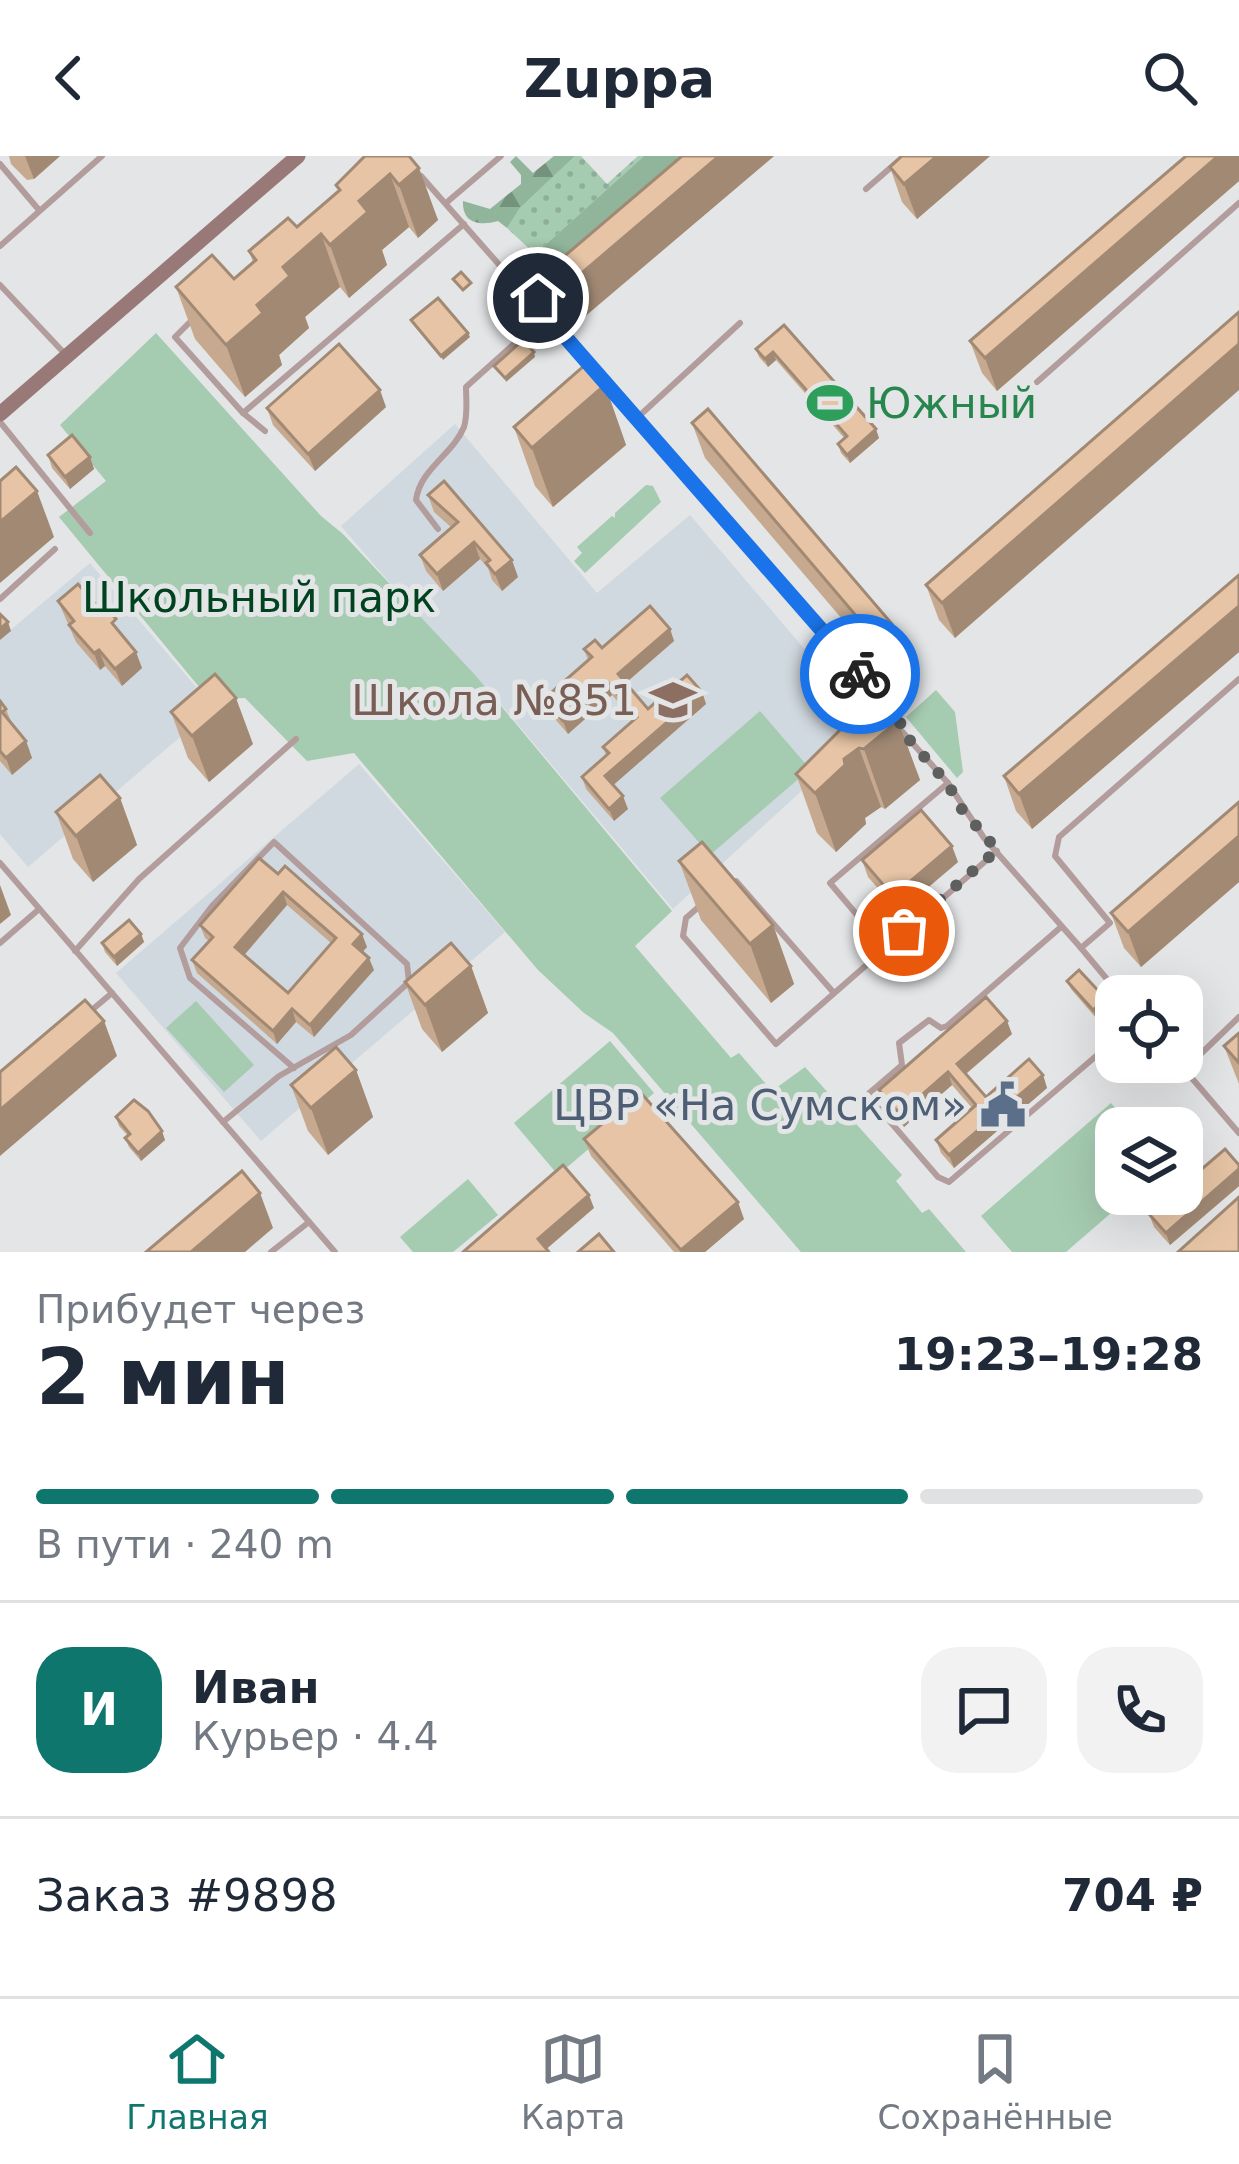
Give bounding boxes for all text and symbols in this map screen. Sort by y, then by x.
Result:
icon: back [36,45,102,111]
icon: search [1137,45,1203,111]
text: Zuppa [524,47,715,110]
pin [487,247,589,349]
icon: home [505,265,571,331]
sports icon: Южный [805,378,855,428]
place label: Южный [866,379,1037,428]
park label: Школьный парк [82,573,436,622]
courier [800,614,920,734]
icon: bike [827,641,893,707]
school or university icon: Школа №851 [648,675,698,725]
place label: Школа №851 [351,676,637,725]
pin [853,880,955,982]
icon: bag [871,898,937,964]
map controls [1095,975,1203,1215]
button: locate [1095,975,1203,1083]
public building icon: ЦВР «На Сумском» [978,1080,1028,1130]
place label: ЦВР «На Сумском» [553,1081,967,1130]
button: layers [1095,1107,1203,1215]
text: Прибудет через [36,1287,365,1332]
text: 19:23–19:28 [894,1328,1203,1381]
text: 2 мин [36,1332,290,1422]
text: В пути · 240 m [36,1522,334,1567]
button: chat [921,1647,1047,1773]
button: phone [1077,1647,1203,1773]
text: Иван [192,1661,320,1714]
text: И [80,1683,118,1736]
text: Курьер · 4.4 [192,1714,438,1759]
text: Заказ #9898 [36,1869,338,1922]
text: 704 ₽ [1062,1869,1203,1922]
tab: Главная [126,2026,269,2137]
tab: Карта [521,2026,625,2137]
tab: Сохранённые [877,2026,1113,2137]

